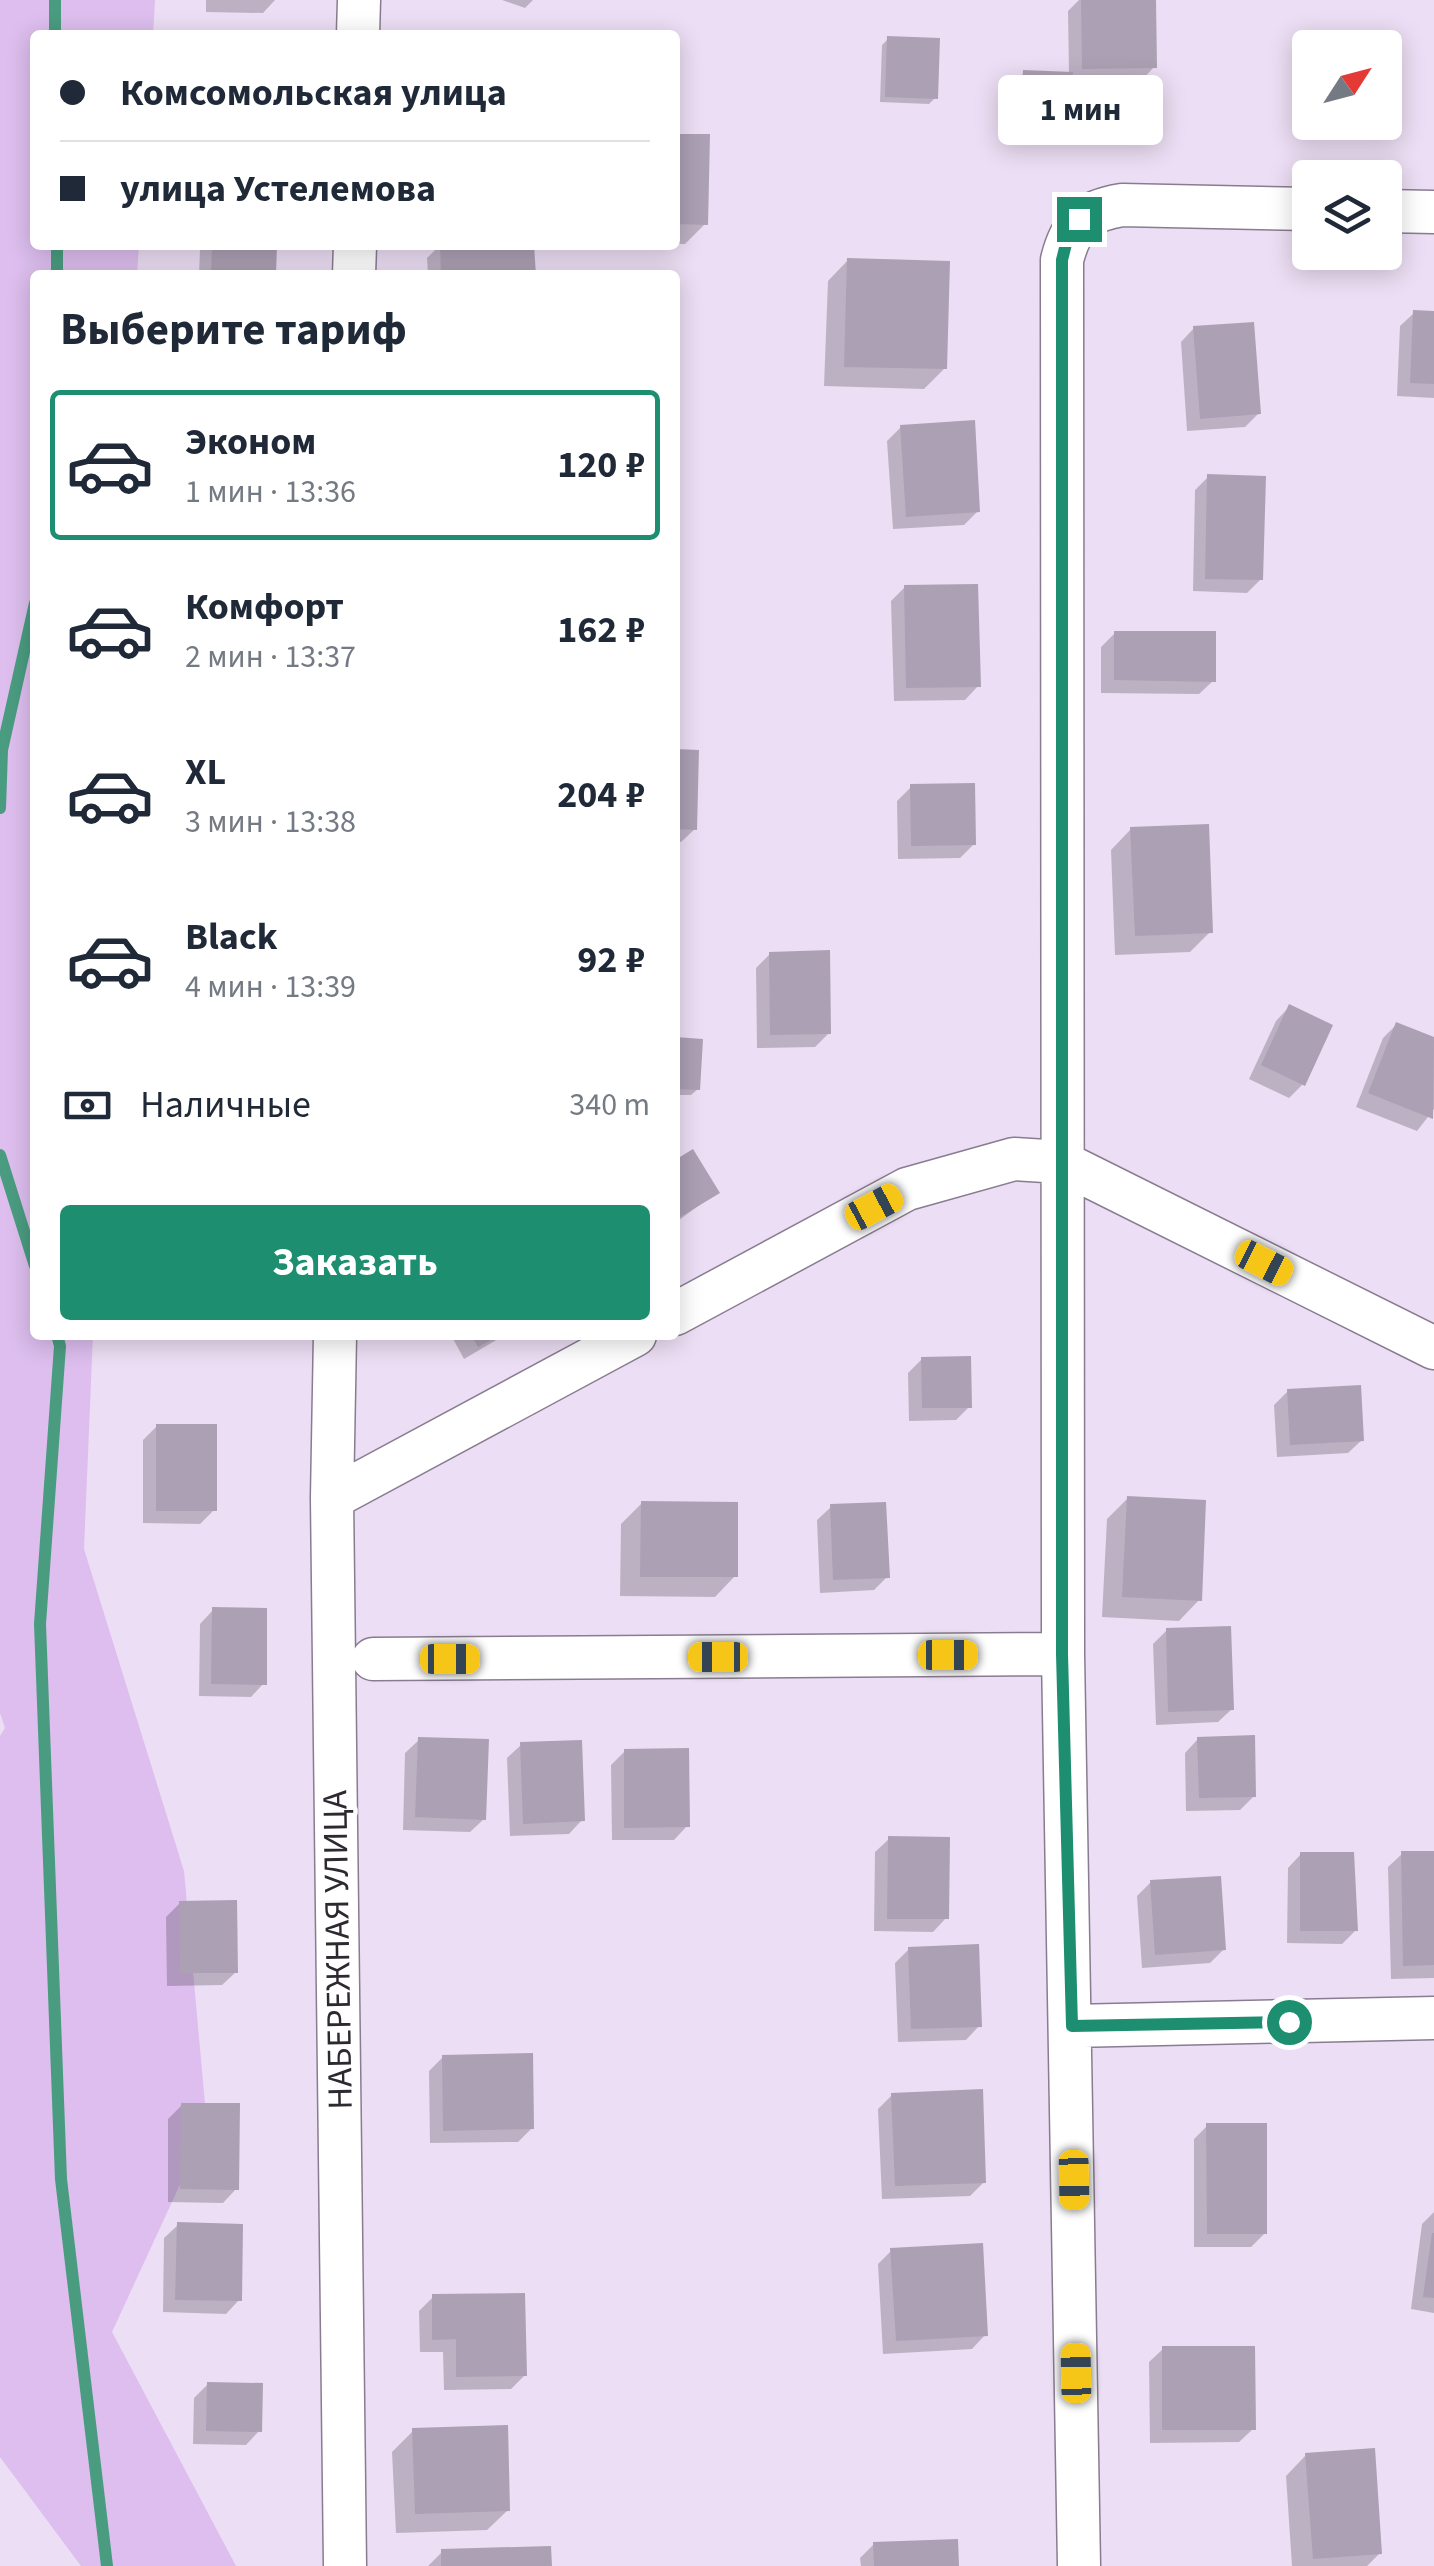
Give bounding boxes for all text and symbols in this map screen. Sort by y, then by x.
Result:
north arrow [1292,30,1402,140]
map controls [1292,30,1402,270]
text: Комсомольская улица [120,66,507,120]
callout: 1 мин [996,74,1162,144]
text: 1 мин [1040,87,1121,133]
button: layers [1292,160,1402,270]
text: улица Устелемова [120,162,436,216]
route end [1057,197,1102,242]
text: Выберите тариф [60,298,407,362]
text: Эконом [185,415,316,469]
icon: car [65,420,155,510]
text: 120 ₽ [557,438,645,492]
text: 1 мин · 13:36 [185,469,356,515]
text: Комфорт [185,580,344,634]
icon: car [65,585,155,675]
text: 162 ₽ [557,603,645,657]
text: 2 мин · 13:37 [185,634,356,680]
text: XL [185,745,226,799]
icon: car [65,750,155,840]
text: 204 ₽ [557,768,645,822]
text: 3 мин · 13:38 [185,799,356,845]
text: Black [185,910,278,964]
icon: car [65,915,155,1005]
text: 92 ₽ [577,933,645,987]
text: 4 мин · 13:39 [185,964,356,1010]
icon: cash [60,1078,115,1133]
text: Наличные [140,1078,311,1132]
text: 340 m [569,1082,650,1128]
car [840,1180,908,1234]
button: Заказать [60,1205,650,1320]
car [1230,1236,1298,1290]
car [918,1640,978,1670]
car [688,1642,748,1672]
car [420,1644,480,1674]
street label: НАБЕРЕЖНАЯ УЛИЦА [310,1790,366,2110]
route start [1267,2000,1312,2045]
car [1058,2150,1090,2210]
car [1060,2343,1092,2403]

